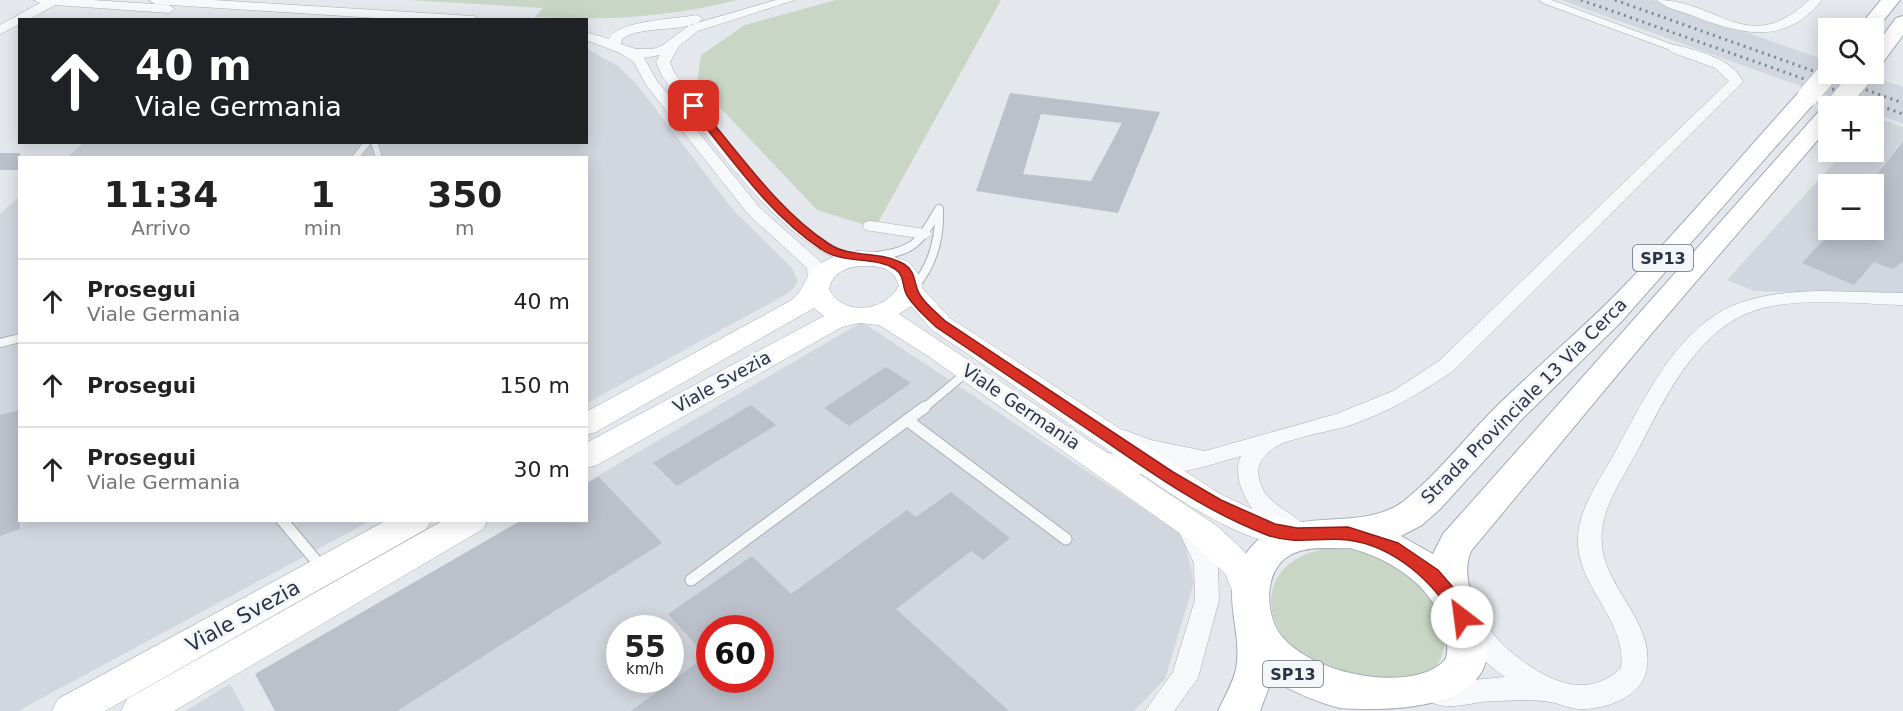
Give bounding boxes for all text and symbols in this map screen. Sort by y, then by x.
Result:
map controls [1818,18,1884,240]
button: search [1818,18,1884,84]
text: 40 m [135,41,252,90]
icon: ahead [36,42,114,120]
pin [668,80,719,131]
icon: arrive [677,89,710,122]
text: Viale Germania [135,91,342,122]
button: + [1818,96,1884,162]
text: 11:34 [104,174,218,215]
text: 1 [310,174,335,215]
text: 350 [427,174,502,215]
button: − [1818,174,1884,240]
text: Arrivo [131,216,191,240]
text: min [304,216,342,240]
text: m [455,216,475,240]
road number: SP13 [1633,245,1693,271]
text: Prosegui [87,277,196,302]
icon: ahead [36,285,69,318]
text: 40 m [514,289,570,314]
street label: Strada Provinciale 13 Via Cerca [1416,293,1631,508]
text: Viale Germania [87,302,240,326]
street label: Viale Svezia [669,346,774,417]
street label: Viale Germania [958,359,1084,454]
icon: ahead [36,369,69,402]
text: Prosegui [87,373,196,398]
text: 150 m [500,373,570,398]
text: Prosegui [87,445,196,470]
icon: ahead [36,453,69,486]
text: 30 m [514,457,570,482]
text: Viale Germania [87,470,240,494]
street label: Viale Svezia [182,575,304,657]
position arrow [1430,585,1494,649]
speed limit sign: 60 [696,615,774,693]
text: 55 [624,629,666,664]
text: km/h [626,660,664,678]
road number: SP13 [1263,661,1323,687]

